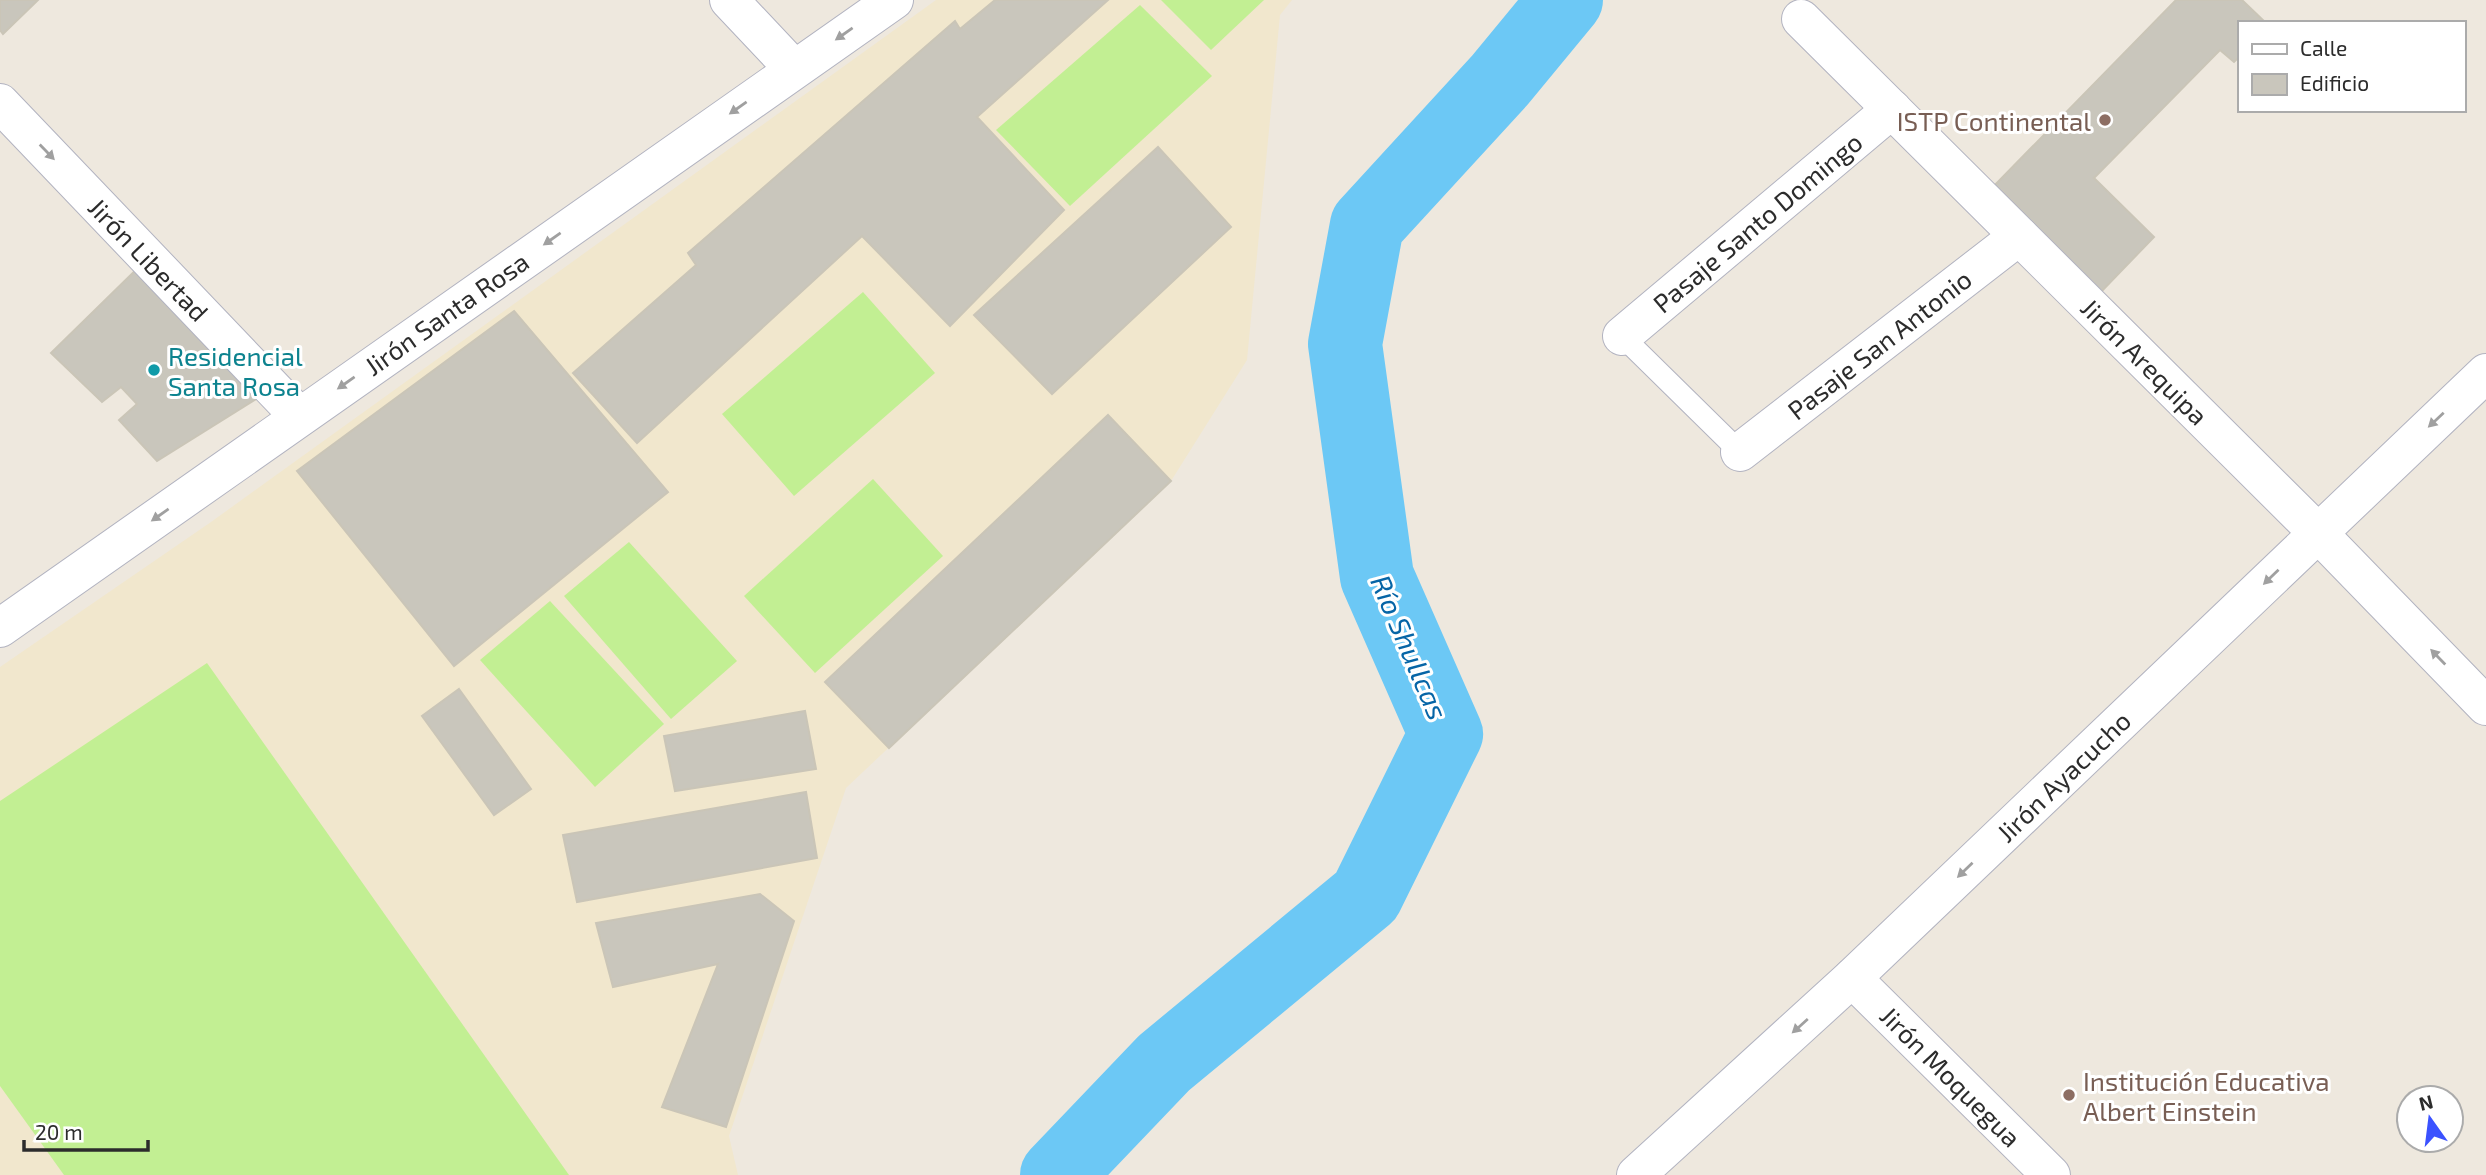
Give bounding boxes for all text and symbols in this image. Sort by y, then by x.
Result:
legend [2238,21,2465,112]
one-way arrow [835,27,853,41]
text: Calle [2300,35,2347,60]
text: Edificio [2300,70,2369,95]
one-way arrow [729,101,747,115]
place label: ISTP Continental [1897,105,2091,136]
marker: ISTP Continental [2097,112,2113,128]
street label: Pasaje Santo Domingo [1646,126,1868,318]
one-way arrow [39,143,55,160]
street label: Jirón Libertad [83,191,215,327]
one-way arrow [543,232,561,246]
street label: Jirón Santa Rosa [358,245,534,381]
street label: Pasaje San Antonio [1781,263,1977,425]
street label: Jirón Arequipa [2075,291,2215,431]
place label: Residencial Santa Rosa [168,340,303,401]
marker: Residencial Santa Rosa [146,362,162,378]
one-way arrow [337,376,355,390]
one-way arrow [2428,412,2445,429]
one-way arrow [151,508,169,522]
one-way arrow [2263,569,2280,585]
water label: Río Shullcas [1364,570,1456,724]
one-way arrow [2431,649,2447,666]
street label: Jirón Ayacucho [1990,704,2136,848]
one-way arrow [1957,861,1974,877]
street label: Jirón Moquegua [1874,999,2028,1153]
one-way arrow [1792,1017,1809,1033]
place label: Institución Educativa Albert Einstein [2083,1065,2330,1126]
north arrow [2395,1084,2465,1154]
marker: Institución Educativa Albert Einstein [2061,1087,2077,1103]
text: N [2416,1089,2435,1115]
scale bar [24,1108,149,1152]
text: 20 m [35,1119,83,1144]

